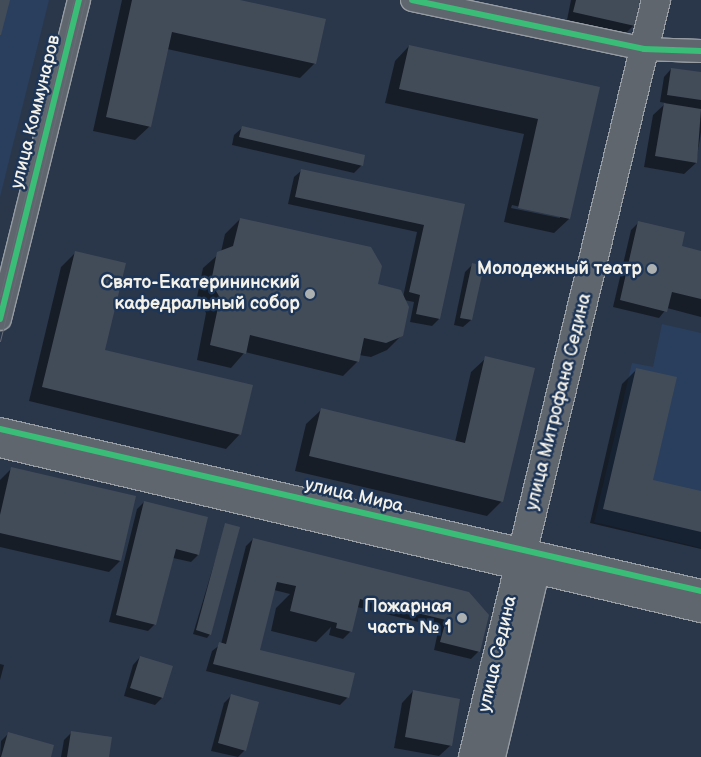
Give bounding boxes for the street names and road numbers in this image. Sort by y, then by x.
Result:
street label: улица Коммунаров [6,33,66,191]
street label: улица Митрофана Седина [522,291,596,513]
street label: улица Мира [303,474,405,518]
street label: улица Седина [474,594,522,714]

